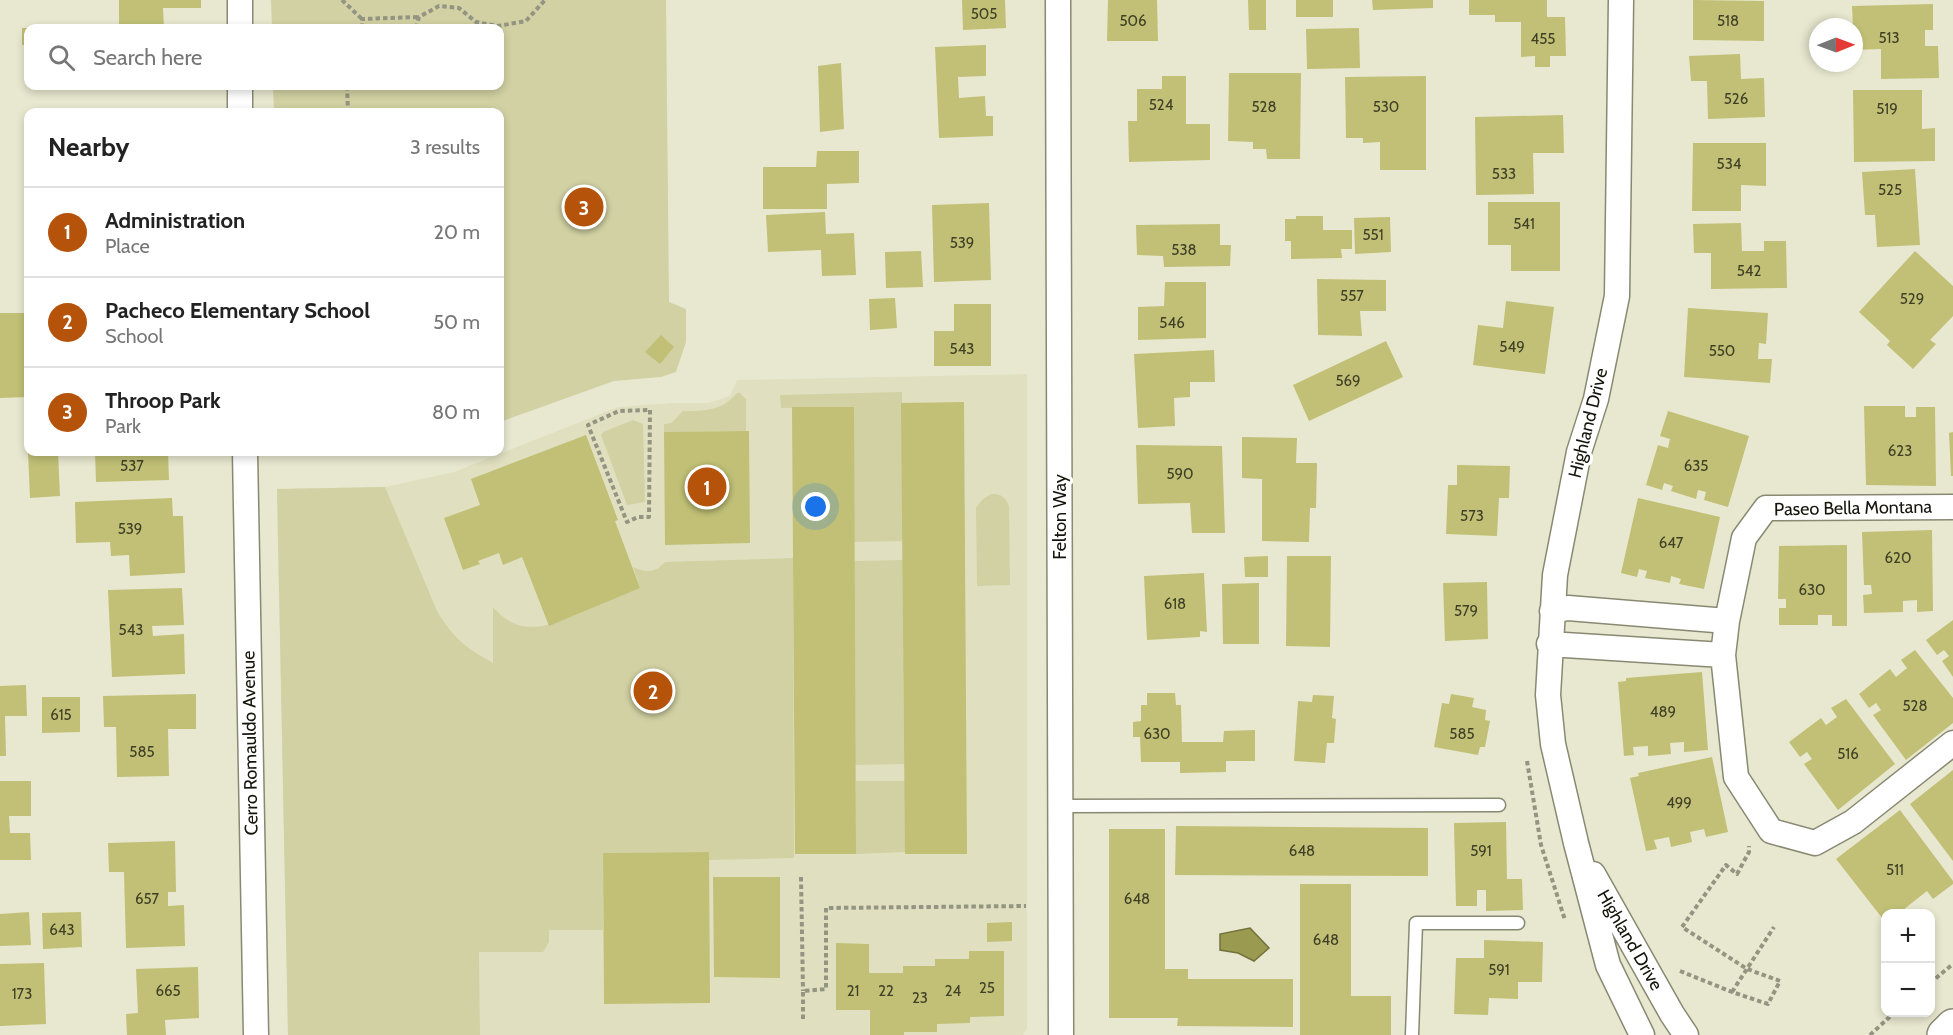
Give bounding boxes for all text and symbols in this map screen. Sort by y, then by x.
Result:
house number: 505 [971,5,997,23]
house number: 506 [1119,12,1147,30]
house number: 518 [1717,12,1739,30]
north arrow [1809,18,1863,72]
search box [24,24,504,90]
house number: 513 [1878,29,1900,47]
house number: 455 [1531,30,1555,48]
icon: search [45,41,78,74]
text: Search here [93,44,202,71]
house number: 526 [1724,90,1748,108]
house number: 524 [1149,96,1174,114]
house number: 528 [1251,98,1277,116]
house number: 530 [1373,98,1399,116]
house number: 519 [1876,100,1898,118]
text: Nearby [48,131,129,163]
text: 3 results [410,135,480,159]
house number: 534 [1717,155,1742,173]
house number: 533 [1492,165,1516,183]
house number: 525 [1878,181,1902,199]
pin: 3 [564,184,604,230]
text: Administration [105,207,245,234]
house number: 541 [1513,215,1535,233]
text: 1 [64,220,71,244]
text: 20 m [434,220,480,244]
house number: 551 [1362,226,1384,244]
text: Place [105,234,150,258]
house number: 539 [950,234,974,252]
house number: 538 [1171,241,1197,259]
house number: 542 [1737,262,1761,280]
house number: 557 [1340,287,1364,305]
house number: 529 [1900,290,1924,308]
text: Pacheco Elementary School [105,297,370,324]
text: 2 [62,310,73,334]
text: 50 m [433,310,480,334]
house number: 546 [1159,314,1185,332]
text: School [105,324,163,348]
house number: 549 [1499,338,1525,356]
house number: 543 [950,340,974,358]
house number: 550 [1709,342,1735,360]
street label: Highland Drive [1564,366,1612,480]
house number: 569 [1335,372,1361,390]
text: Throop Park [105,387,221,414]
text: 3 [62,400,73,424]
text: 80 m [432,400,480,424]
text: Park [105,414,141,438]
house number: 623 [1888,442,1912,460]
house number: 537 [120,457,144,475]
house number: 635 [1684,457,1708,475]
pin: 1 [688,464,726,510]
house number: 590 [1166,465,1194,483]
street label: Felton Way [1049,474,1071,560]
your location [801,492,830,521]
street label: Paseo Bella Montana [1774,496,1933,520]
house number: 573 [1460,507,1484,525]
house number: 539 [118,520,142,538]
house number: 647 [1659,534,1684,552]
house number: 620 [1885,549,1911,567]
house number: 630 [1798,581,1826,599]
house number: 618 [1164,595,1186,613]
house number: 579 [1454,602,1478,620]
house number: 543 [119,621,143,639]
street label: Cerro Romauldo Avenue [237,651,263,835]
pin: 2 [634,668,672,714]
house number: 528 [1902,697,1928,715]
house number: 489 [1650,703,1676,721]
house number: 615 [50,706,72,724]
house number: 630 [1143,725,1171,743]
house number: 585 [1449,725,1475,743]
house number: 585 [129,743,155,761]
house number: 516 [1837,745,1859,763]
house number: 499 [1666,794,1692,812]
house number: 648 [1289,842,1315,860]
house number: 591 [1470,842,1492,860]
house number: 511 [1886,861,1904,879]
street label: Highland Drive [1592,886,1668,994]
house number: 657 [135,890,160,908]
house number: 648 [1124,890,1150,908]
map controls [1881,909,1935,1017]
button: + [1881,909,1935,963]
house number: 643 [49,921,75,939]
house number: 648 [1313,931,1339,949]
house number: 591 [1488,961,1510,979]
button: − [1881,963,1935,1017]
house number: 25 [979,979,995,997]
house number: 665 [155,982,181,1000]
house number: 21 [847,982,859,1000]
house number: 22 [878,982,894,1000]
house number: 24 [945,982,962,1000]
house number: 173 [12,985,32,1003]
house number: 23 [912,989,928,1007]

